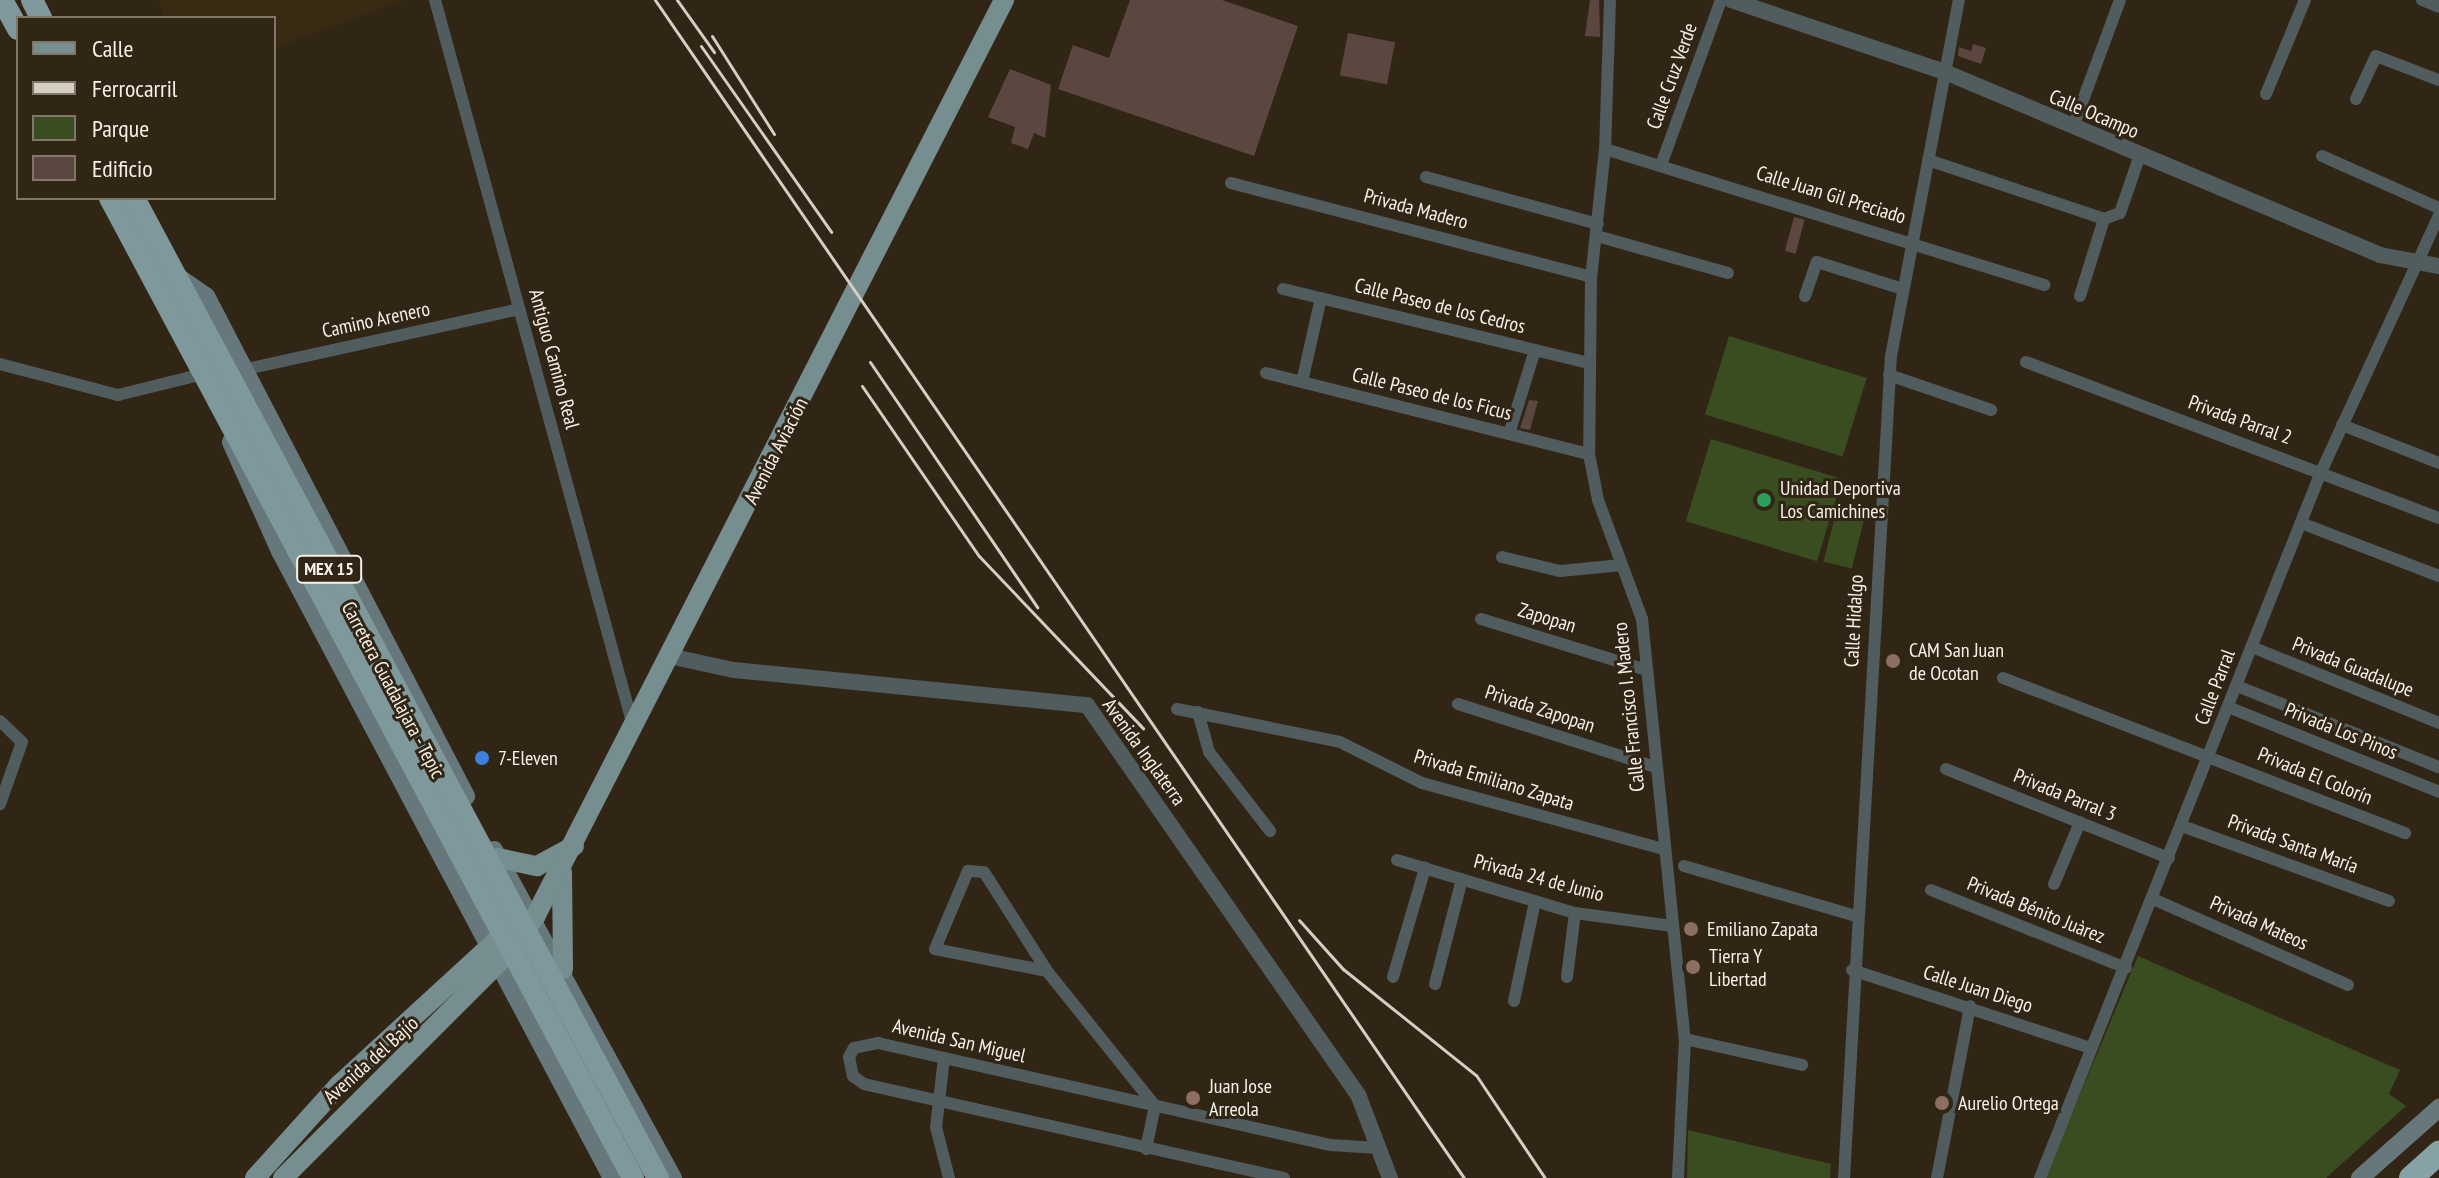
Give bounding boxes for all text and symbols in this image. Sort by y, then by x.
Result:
legend [16,16,276,200]
street label: Calle Cruz Verde [1642,19,1702,133]
text: Calle [92,33,133,64]
text: Ferrocarril [92,73,177,104]
street label: Calle Ocampo [2046,84,2142,144]
text: Parque [92,113,149,144]
text: Edificio [92,153,153,184]
street label: Calle Juan Gil Preciado [1753,161,1909,229]
street label: Privada Madero [1361,184,1471,234]
street label: Calle Paseo de los Cedros [1352,273,1528,339]
street label: Antiguo Camino Real [524,286,584,432]
street label: Camino Arenero [320,297,432,343]
street label: Calle Paseo de los Ficus [1350,363,1514,425]
street label: Privada Parral 2 [2185,390,2295,450]
street label: Avenida Aviación [739,394,813,508]
place label: Unidad Deportiva Los Camichines [1780,476,1901,523]
marker: Unidad Deportiva Los Camichines [1755,491,1773,509]
road number: MEX 15 [295,555,363,583]
street label: Calle Hidalgo [1840,574,1868,668]
street label: Carretera Guadalajara - Tepic [336,597,450,783]
street label: Zapopan [1515,598,1579,638]
street label: Calle Francisco I. Madero [1608,621,1650,793]
street label: Privada Guadalupe [2289,632,2417,702]
place label: CAM San Juan de Ocotan [1909,638,2004,685]
street label: Calle Parral [2190,646,2240,728]
marker: CAM San Juan de Ocotan [1884,652,1902,670]
street label: Privada Zapopan [1482,680,1598,738]
street label: Avenida Inglaterra [1097,694,1191,810]
street label: Privada Los Pinos [2281,697,2401,765]
street label: Privada El Colorín [2254,742,2376,810]
street label: Privada Emiliano Zapata [1411,744,1577,816]
place label: 7-Eleven [498,746,558,770]
marker: 7-Eleven [473,749,491,767]
street label: Privada Parral 3 [2010,764,2120,826]
street label: Privada Santa María [2225,809,2361,879]
street label: Privada 24 de Junio [1471,849,1607,907]
street label: Privada Bénito Juàrez [1964,871,2108,949]
street label: Privada Mateos [2206,891,2312,955]
place label: Emiliano Zapata [1707,917,1818,941]
marker: Emiliano Zapata [1682,920,1700,938]
place label: Tierra Y Libertad [1709,944,1767,991]
marker: Tierra Y Libertad [1684,958,1702,976]
street label: Calle Juan Diego [1920,960,2036,1018]
street label: Avenida del Bajío [319,1011,423,1109]
street label: Avenida San Miguel [890,1014,1028,1068]
place label: Juan Jose Arreola [1209,1074,1272,1121]
marker: Juan Jose Arreola [1184,1089,1202,1107]
place label: Aurelio Ortega [1958,1091,2059,1115]
marker: Aurelio Ortega [1933,1094,1951,1112]

